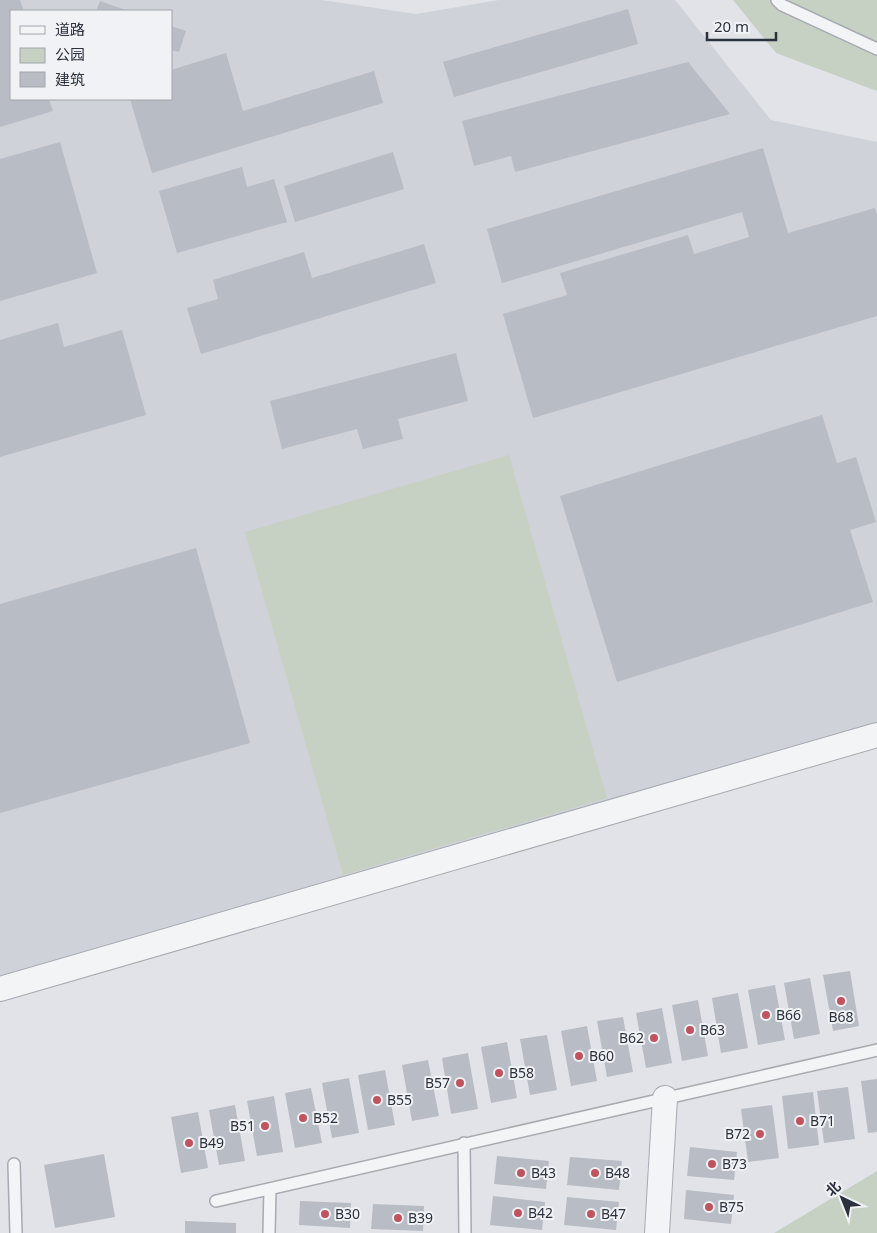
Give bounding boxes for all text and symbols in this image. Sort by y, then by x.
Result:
legend [10,10,172,100]
scale bar [707,10,776,42]
text: 20 m [714,16,749,36]
text: 道路 [55,19,85,39]
text: 公园 [55,44,85,64]
text: 建筑 [55,69,85,89]
marker: B68 [835,995,847,1007]
place label: B66 [776,1005,801,1024]
place label: B68 [828,1007,854,1026]
marker: B66 [760,1009,772,1021]
place label: B63 [700,1020,725,1039]
marker: B63 [684,1024,696,1036]
place label: B62 [619,1028,644,1047]
marker: B62 [648,1032,660,1044]
place label: B60 [589,1046,614,1065]
marker: B60 [573,1050,585,1062]
place label: B58 [509,1063,534,1082]
marker: B58 [493,1067,505,1079]
place label: B57 [425,1073,450,1092]
marker: B57 [454,1077,466,1089]
place label: B55 [387,1090,412,1109]
marker: B55 [371,1094,383,1106]
place label: B52 [313,1108,338,1127]
place label: B71 [810,1111,835,1130]
marker: B52 [297,1112,309,1124]
marker: B71 [794,1115,806,1127]
place label: B51 [230,1116,255,1135]
marker: B51 [259,1120,271,1132]
place label: B72 [725,1124,750,1143]
marker: B72 [754,1128,766,1140]
place label: B49 [199,1133,224,1152]
marker: B49 [183,1137,195,1149]
place label: B73 [722,1154,747,1173]
marker: B73 [706,1158,718,1170]
place label: B43 [531,1163,556,1182]
place label: B48 [605,1163,630,1182]
marker: B43 [515,1167,527,1179]
marker: B48 [589,1167,601,1179]
north arrow [817,1173,867,1223]
text: 北 [821,1176,844,1200]
place label: B75 [719,1197,744,1216]
marker: B75 [703,1201,715,1213]
place label: B42 [528,1203,553,1222]
place label: B30 [335,1204,360,1223]
place label: B47 [601,1204,626,1223]
marker: B42 [512,1207,524,1219]
marker: B30 [319,1208,331,1220]
place label: B39 [408,1208,433,1227]
marker: B47 [585,1208,597,1220]
marker: B39 [392,1212,404,1224]

